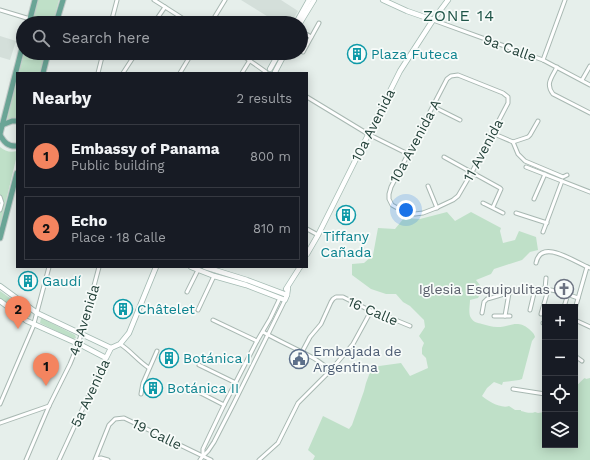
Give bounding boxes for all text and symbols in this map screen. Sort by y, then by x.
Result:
district label: ZONE 14 [423,6,495,25]
search box [16,16,308,60]
icon: search [30,27,52,49]
text: Search here [62,29,150,47]
street label: 9a Calle [481,31,539,65]
building icon: Plaza Futeca [346,43,368,65]
place label: Plaza Futeca [371,46,458,62]
street label: 10a Avenida [348,86,398,164]
text: Nearby [32,88,91,108]
text: 2 results [237,91,292,106]
street label: 10a Avenida A [386,96,444,186]
street label: 11 Avenida [460,116,506,184]
text: Embassy of Panama [71,140,220,158]
text: 1 [43,149,49,164]
text: 800 m [250,149,291,164]
text: Public building [71,158,164,173]
your location [396,200,416,220]
building icon: Tiffany Cañada [335,204,357,226]
text: Echo [71,212,107,230]
text: 2 [42,221,50,236]
text: 810 m [253,221,291,236]
place label: Tiffany Cañada [321,228,371,260]
text: Place · 18 Calle [71,230,166,245]
building icon: Gaudí [17,270,39,292]
place label: Gaudí [42,273,81,289]
church icon: Iglesia Esquipulitas [553,278,575,300]
place label: Iglesia Esquipulitas [419,281,550,297]
street label: 4a Avenida [66,282,102,358]
street label: 16 Calle [346,293,400,329]
pin: 2 [5,296,31,329]
building icon: Châtelet [112,298,134,320]
place label: Châtelet [137,301,195,317]
map controls [542,304,578,448]
button: + [542,304,578,340]
button: − [542,340,578,376]
place label: Embajada de Argentina [313,343,402,375]
building icon: Botánica I [158,347,180,369]
public building icon: Embajada de Argentina [288,348,310,370]
place label: Botánica I [183,350,251,366]
pin: 1 [33,353,59,386]
street label: 5a Avenida [67,356,113,430]
button: locate [542,376,578,412]
building icon: Botánica II [142,377,164,399]
place label: Botánica II [167,380,239,396]
button: layers [542,412,578,448]
street label: 19 Calle [130,415,184,453]

